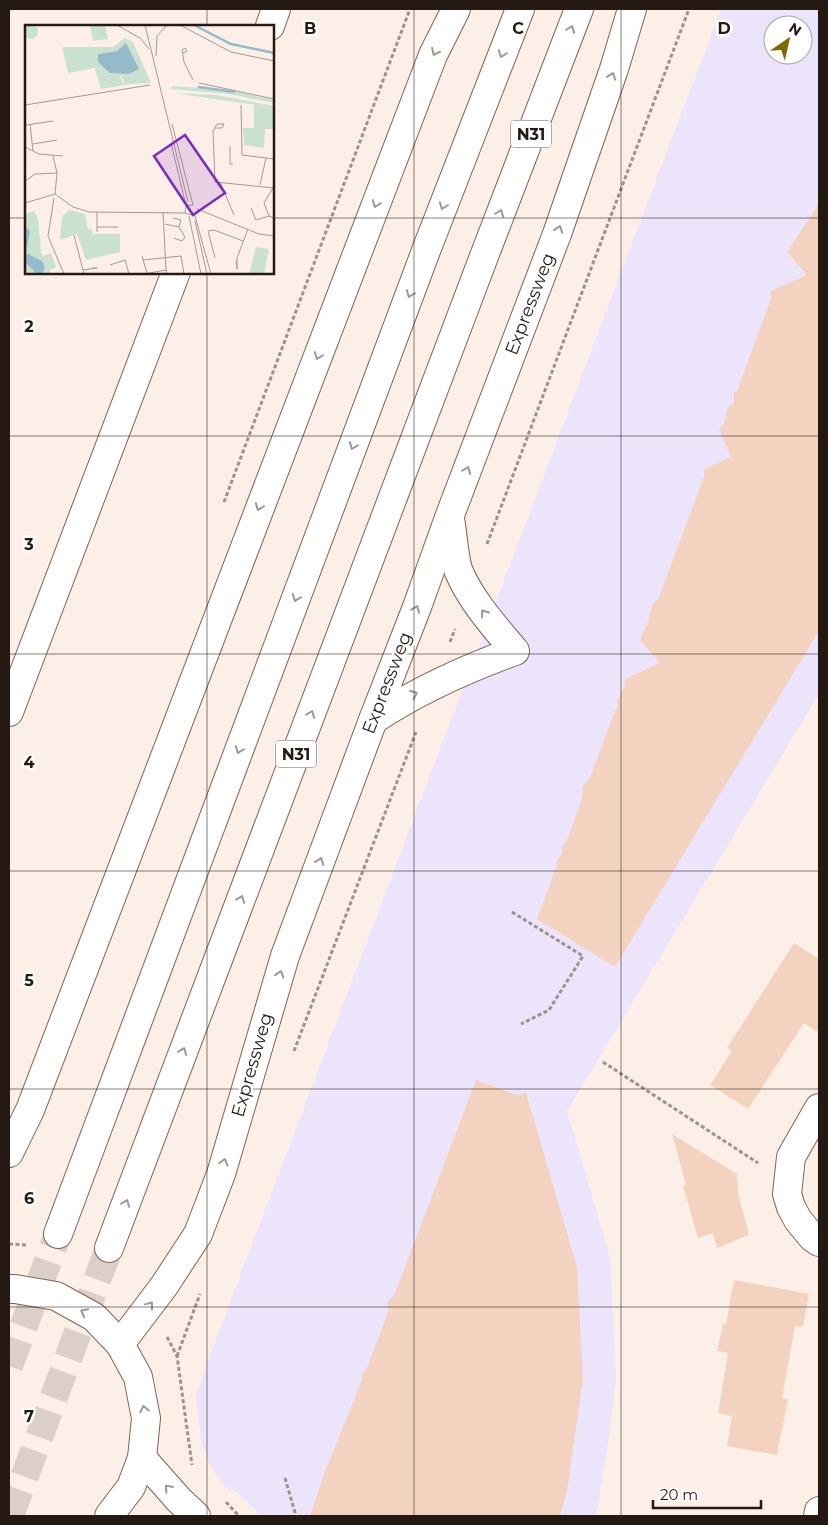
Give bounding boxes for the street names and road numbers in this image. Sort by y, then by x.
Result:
road number: N31 [511,120,551,148]
street label: Expressweg [500,250,560,358]
street label: Expressweg [357,629,417,737]
road number: N31 [276,741,316,768]
street label: Expressweg [227,1010,277,1120]

